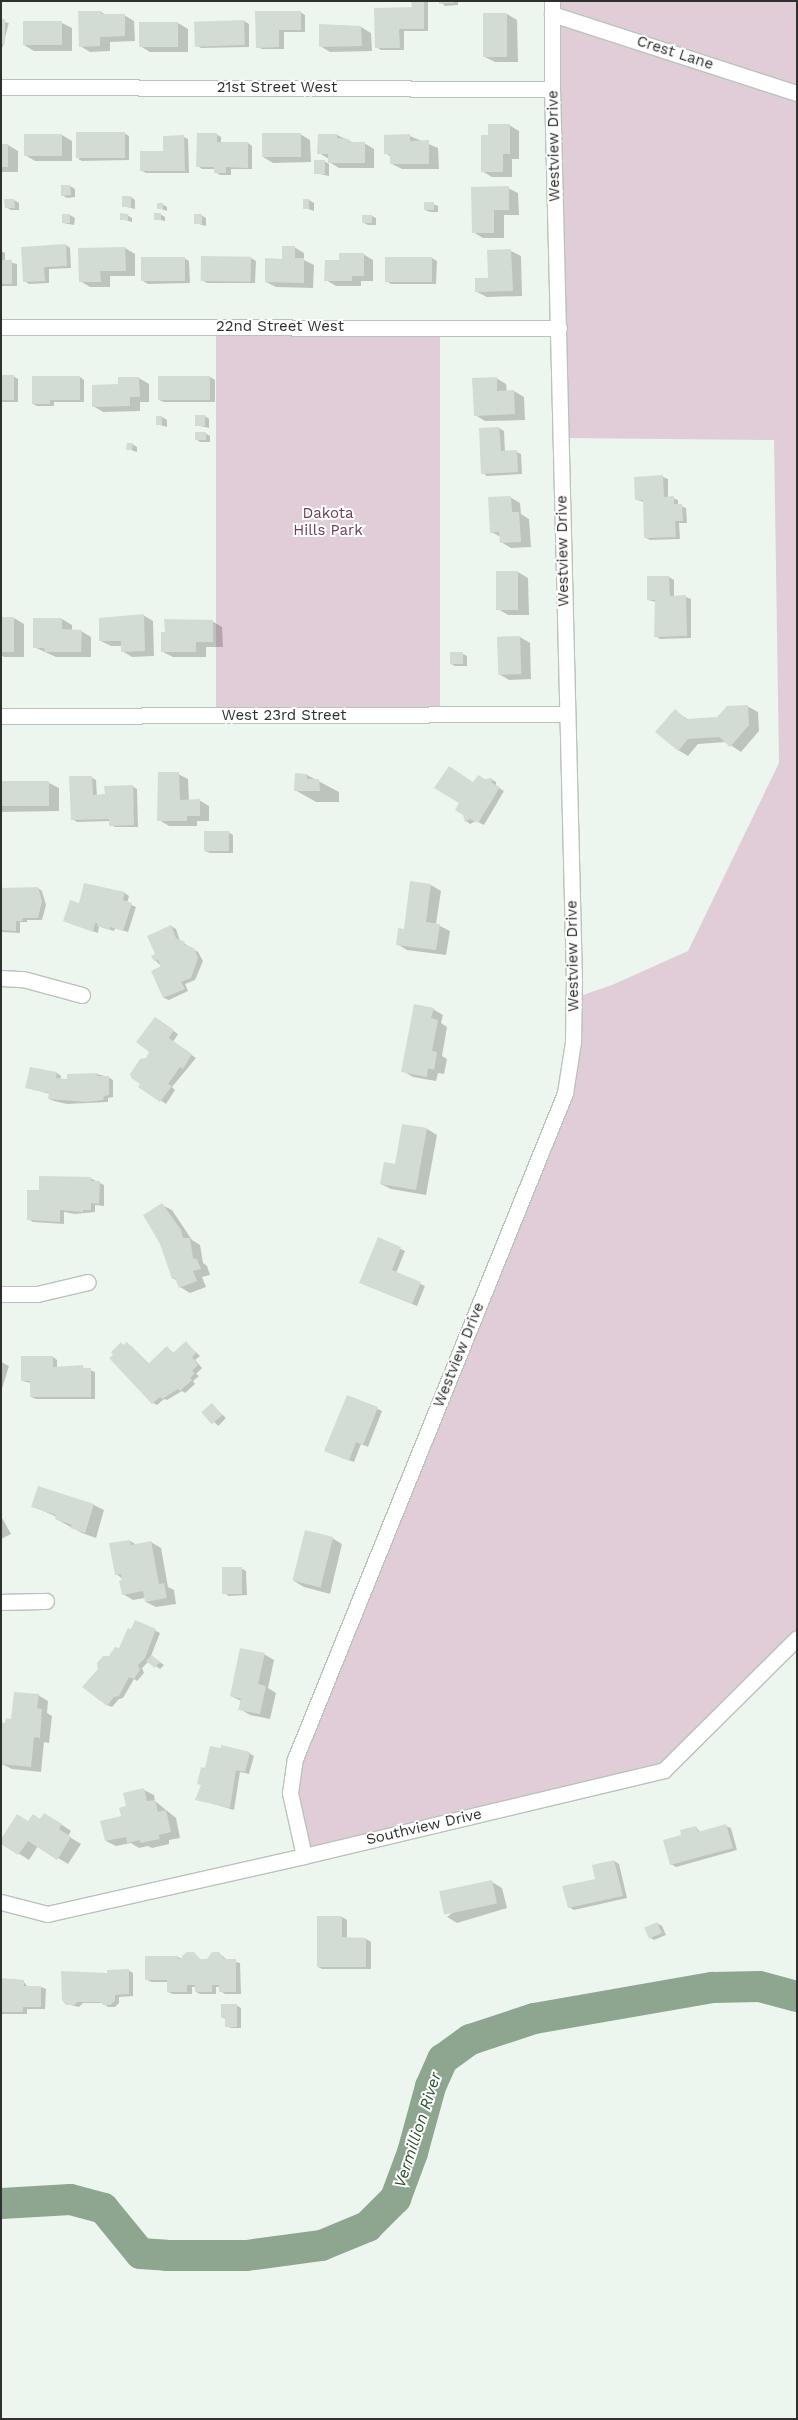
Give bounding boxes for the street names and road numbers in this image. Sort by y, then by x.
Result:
street label: Crest Lane [634,32,716,74]
street label: 21st Street West [217,79,337,97]
street label: Westview Drive [544,90,564,202]
street label: 22nd Street West [216,318,344,336]
street label: Westview Drive [553,495,573,607]
street label: West 23rd Street [222,707,346,725]
street label: Westview Drive [563,900,583,1012]
street label: Westview Drive [430,1300,488,1410]
street label: Southview Drive [364,1805,484,1849]

